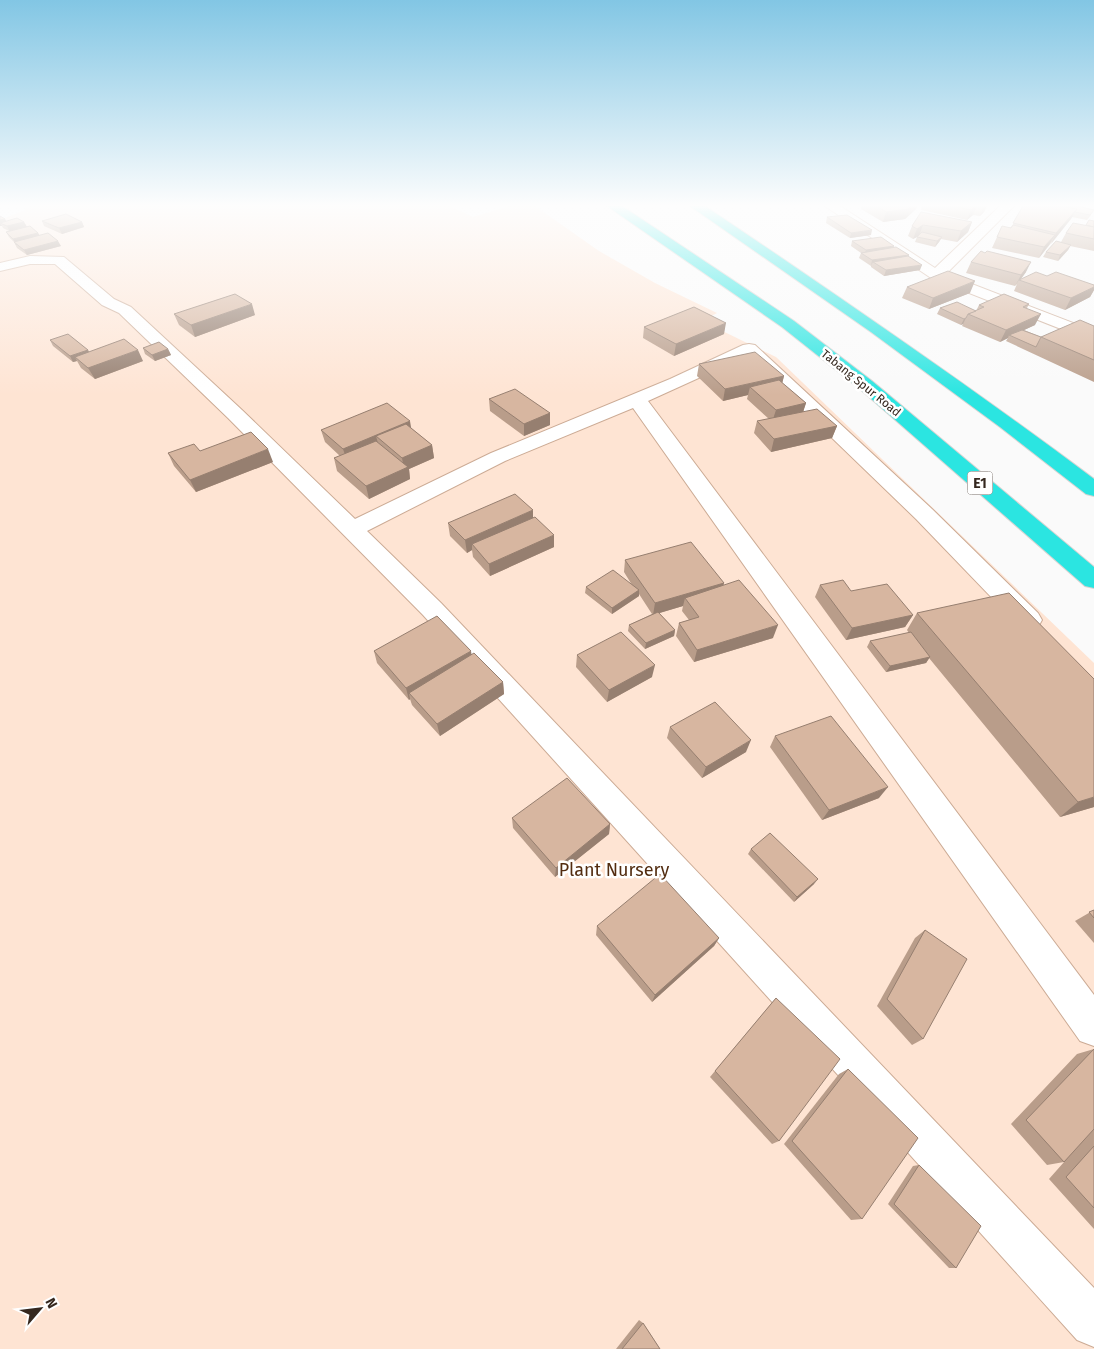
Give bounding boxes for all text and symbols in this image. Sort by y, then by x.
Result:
street label: Tabang Spur Road [818,347,904,419]
road number: E1 [968,472,992,494]
park label: Plant Nursery [559,859,669,881]
north arrow [15,1284,65,1334]
text: N [41,1295,61,1311]

